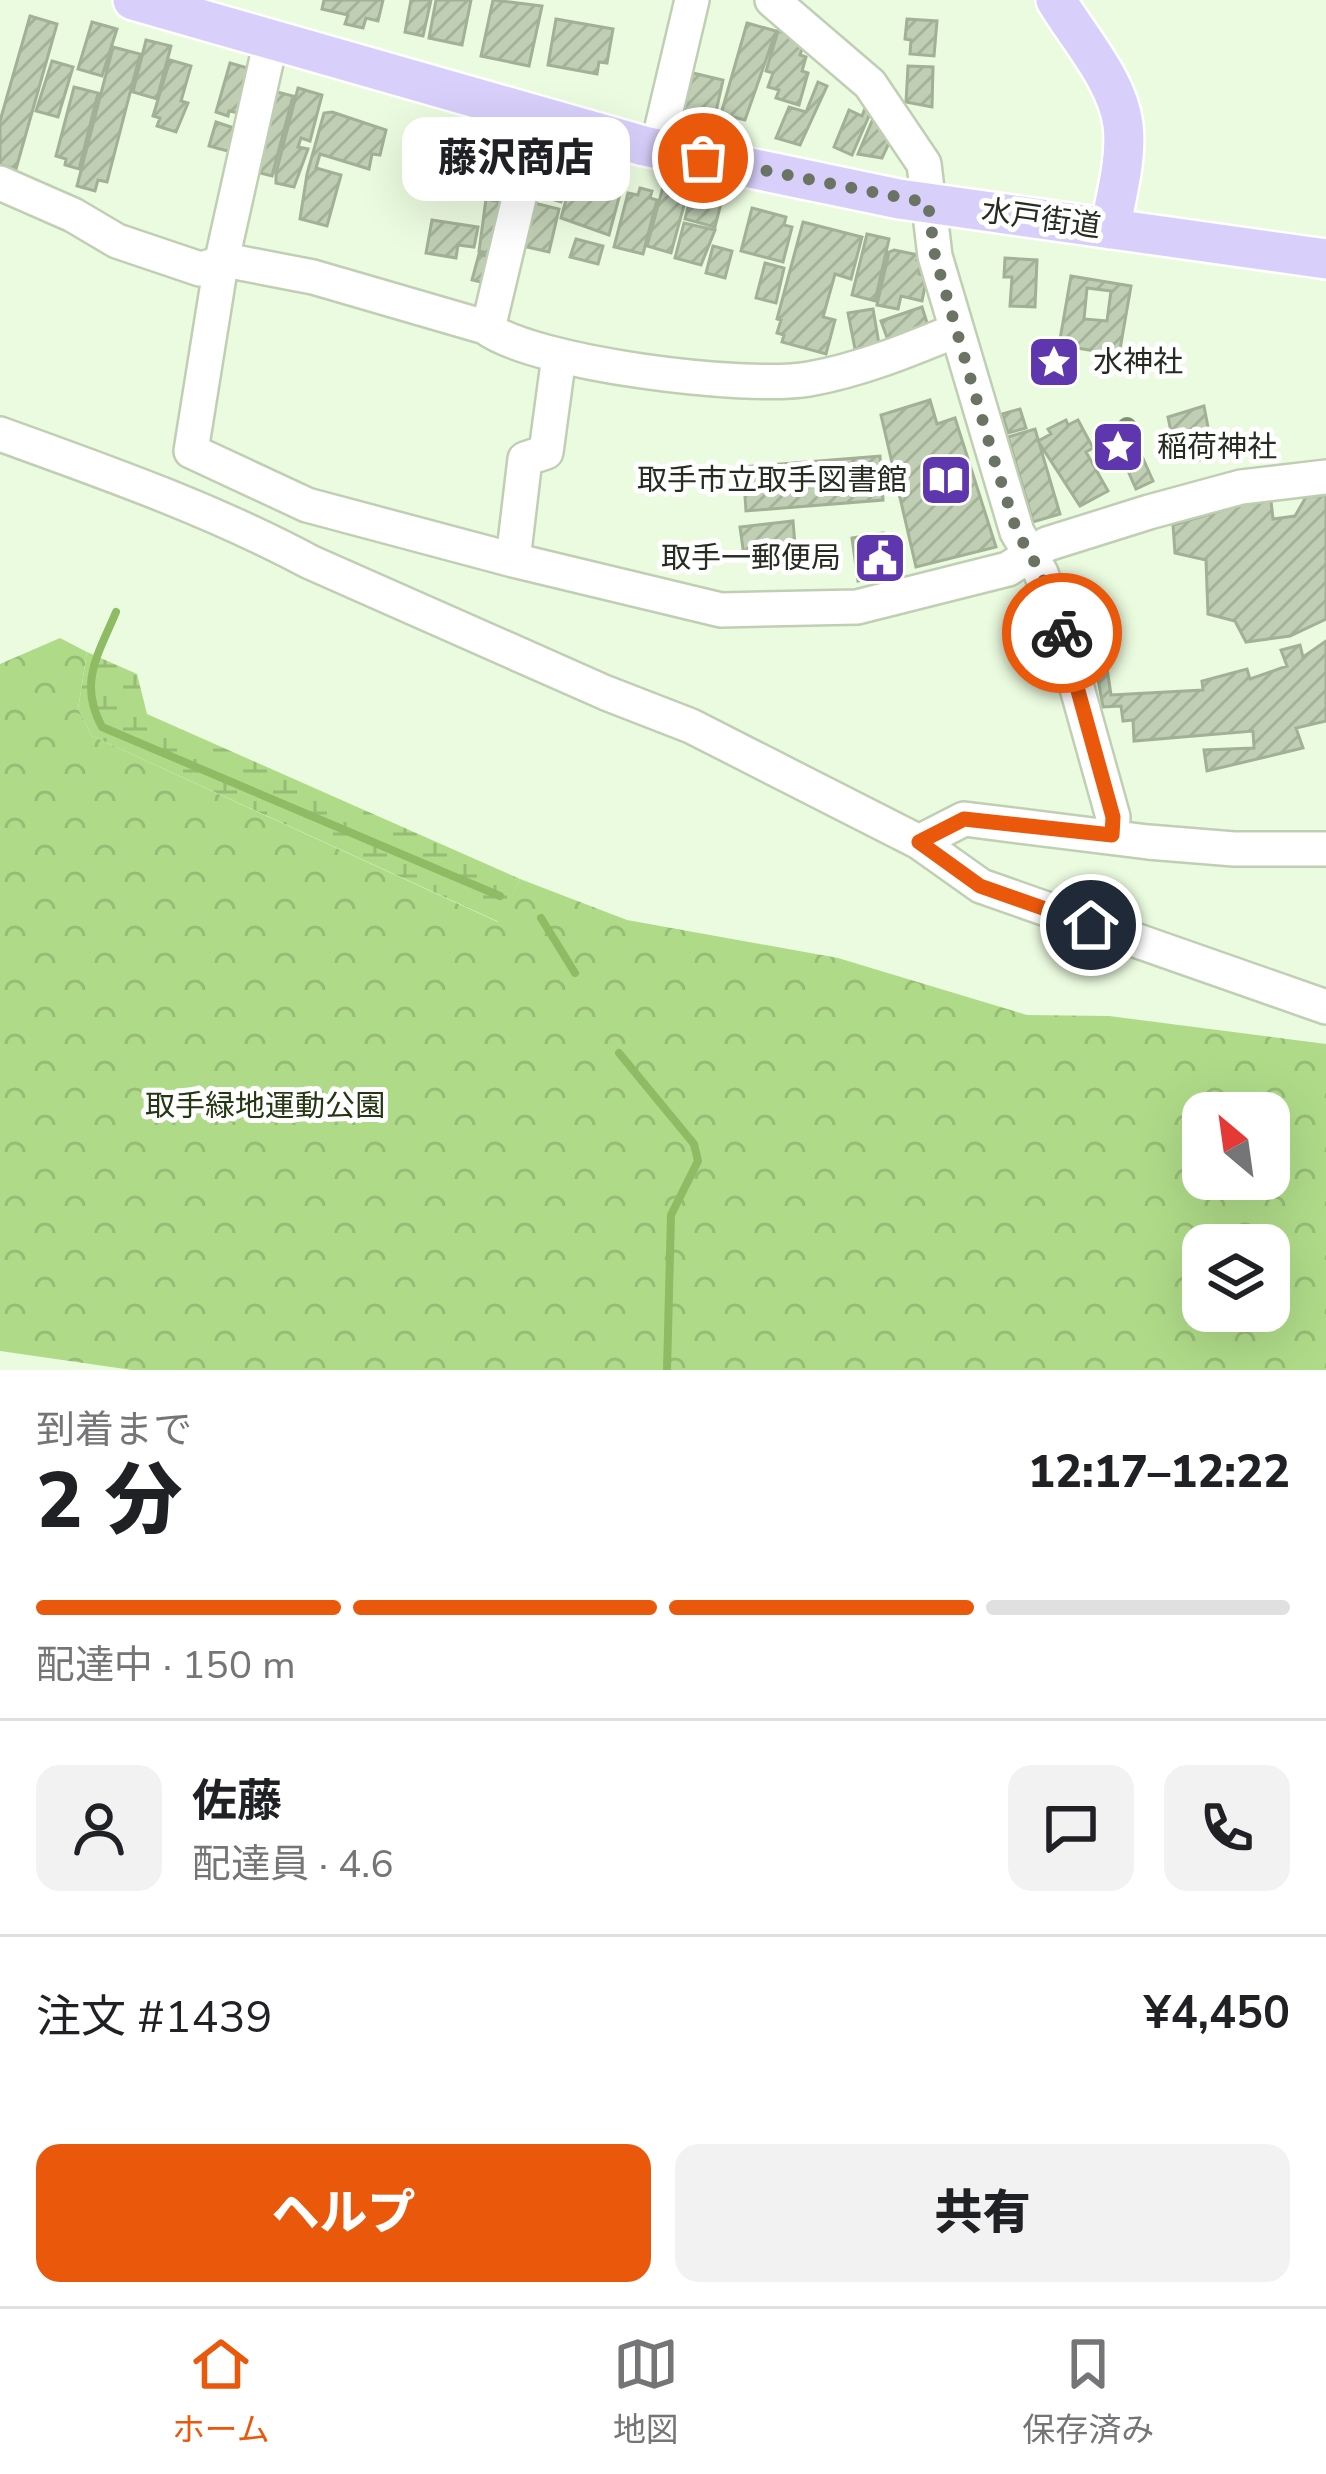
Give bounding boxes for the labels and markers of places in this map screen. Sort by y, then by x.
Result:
pin [652,107,754,209]
callout: 藤沢商店 [403,116,631,200]
place icon: 水神社 [1026,334,1082,390]
place label: 水神社 [1093,342,1183,383]
place icon: 稲荷神社 [1090,419,1146,475]
place label: 稲荷神社 [1157,427,1277,468]
library icon: 取手市立取手図書館 [918,452,974,508]
place label: 取手市立取手図書館 [637,460,907,501]
public building icon: 取手一郵便局 [852,530,908,586]
place label: 取手一郵便局 [661,538,841,579]
pin [1040,874,1142,976]

